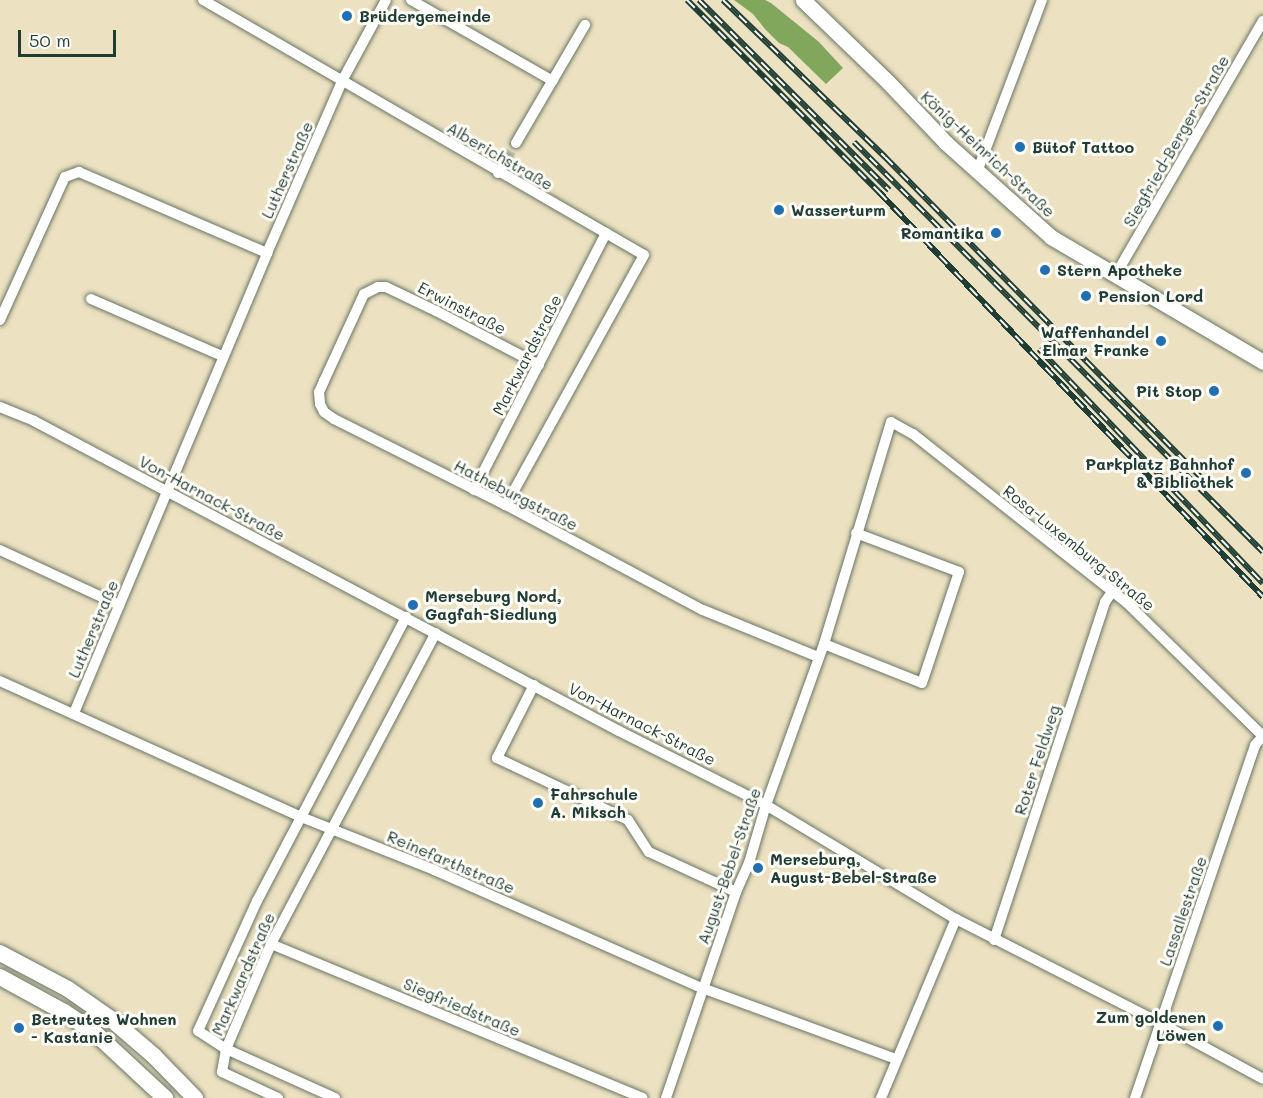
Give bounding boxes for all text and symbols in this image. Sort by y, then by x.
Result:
place label: Brüdergemeinde [359,6,491,26]
marker: Brüdergemeinde [340,9,354,23]
scale bar [21,18,118,56]
text: 50 m [29,28,71,52]
street label: Siegfried-Berger-Straße [1119,52,1233,230]
street label: König-Heinrich-Straße [917,87,1059,221]
street label: Alberichstraße [443,118,557,194]
street label: Lutherstraße [257,119,317,221]
place label: Bütof Tattoo [1032,137,1134,157]
marker: Bütof Tattoo [1013,140,1027,154]
place label: Wasserturm [791,200,886,220]
marker: Wasserturm [772,203,786,217]
place label: Romantika [901,223,984,243]
marker: Romantika [989,226,1003,240]
place label: Stern Apotheke [1057,260,1182,280]
marker: Stern Apotheke [1038,263,1052,277]
street label: Erwinstraße [415,278,509,338]
place label: Pension Lord [1098,286,1203,306]
marker: Pension Lord [1079,289,1093,303]
street label: Markwardstraße [488,292,566,418]
place label: Waffenhandel Elmar Franke [1041,322,1149,360]
marker: Waffenhandel Elmar Franke [1154,334,1168,348]
place label: Pit Stop [1136,381,1202,401]
marker: Pit Stop [1207,384,1221,398]
street label: Von-Harnack-Straße [136,451,288,545]
place label: Parkplatz Bahnhof & Bibliothek [1085,454,1234,492]
street label: Hatheburgstraße [451,455,581,535]
marker: Parkplatz Bahnhof & Bibliothek [1239,466,1253,480]
street label: Rosa-Luxemburg-Straße [999,481,1159,615]
street label: Lutherstraße [64,577,122,681]
place label: Merseburg Nord, Gagfah-Siedlung [425,586,562,624]
marker: Merseburg Nord, Gagfah-Siedlung [406,598,420,612]
street label: Von-Harnack-Straße [565,679,719,769]
street label: Roter Feldweg [1010,703,1064,817]
place label: Fahrschule A. Miksch [550,784,638,822]
street label: August-Bebel-Straße [693,785,765,947]
marker: Fahrschule A. Miksch [531,796,545,810]
street label: Reinefarthstraße [384,826,518,898]
place label: Merseburg, August-Bebel-Straße [770,849,937,887]
street label: Lassallestraße [1155,854,1211,968]
marker: Merseburg, August-Bebel-Straße [751,861,765,875]
street label: Markwardstraße [207,909,279,1039]
street label: Siegfriedstraße [401,974,523,1040]
place label: Zum goldenen Löwen [1096,1007,1206,1045]
place label: Betreutes Wohnen - Kastanie [31,1009,176,1047]
marker: Zum goldenen Löwen [1211,1019,1225,1033]
marker: Betreutes Wohnen - Kastanie [12,1021,26,1035]

